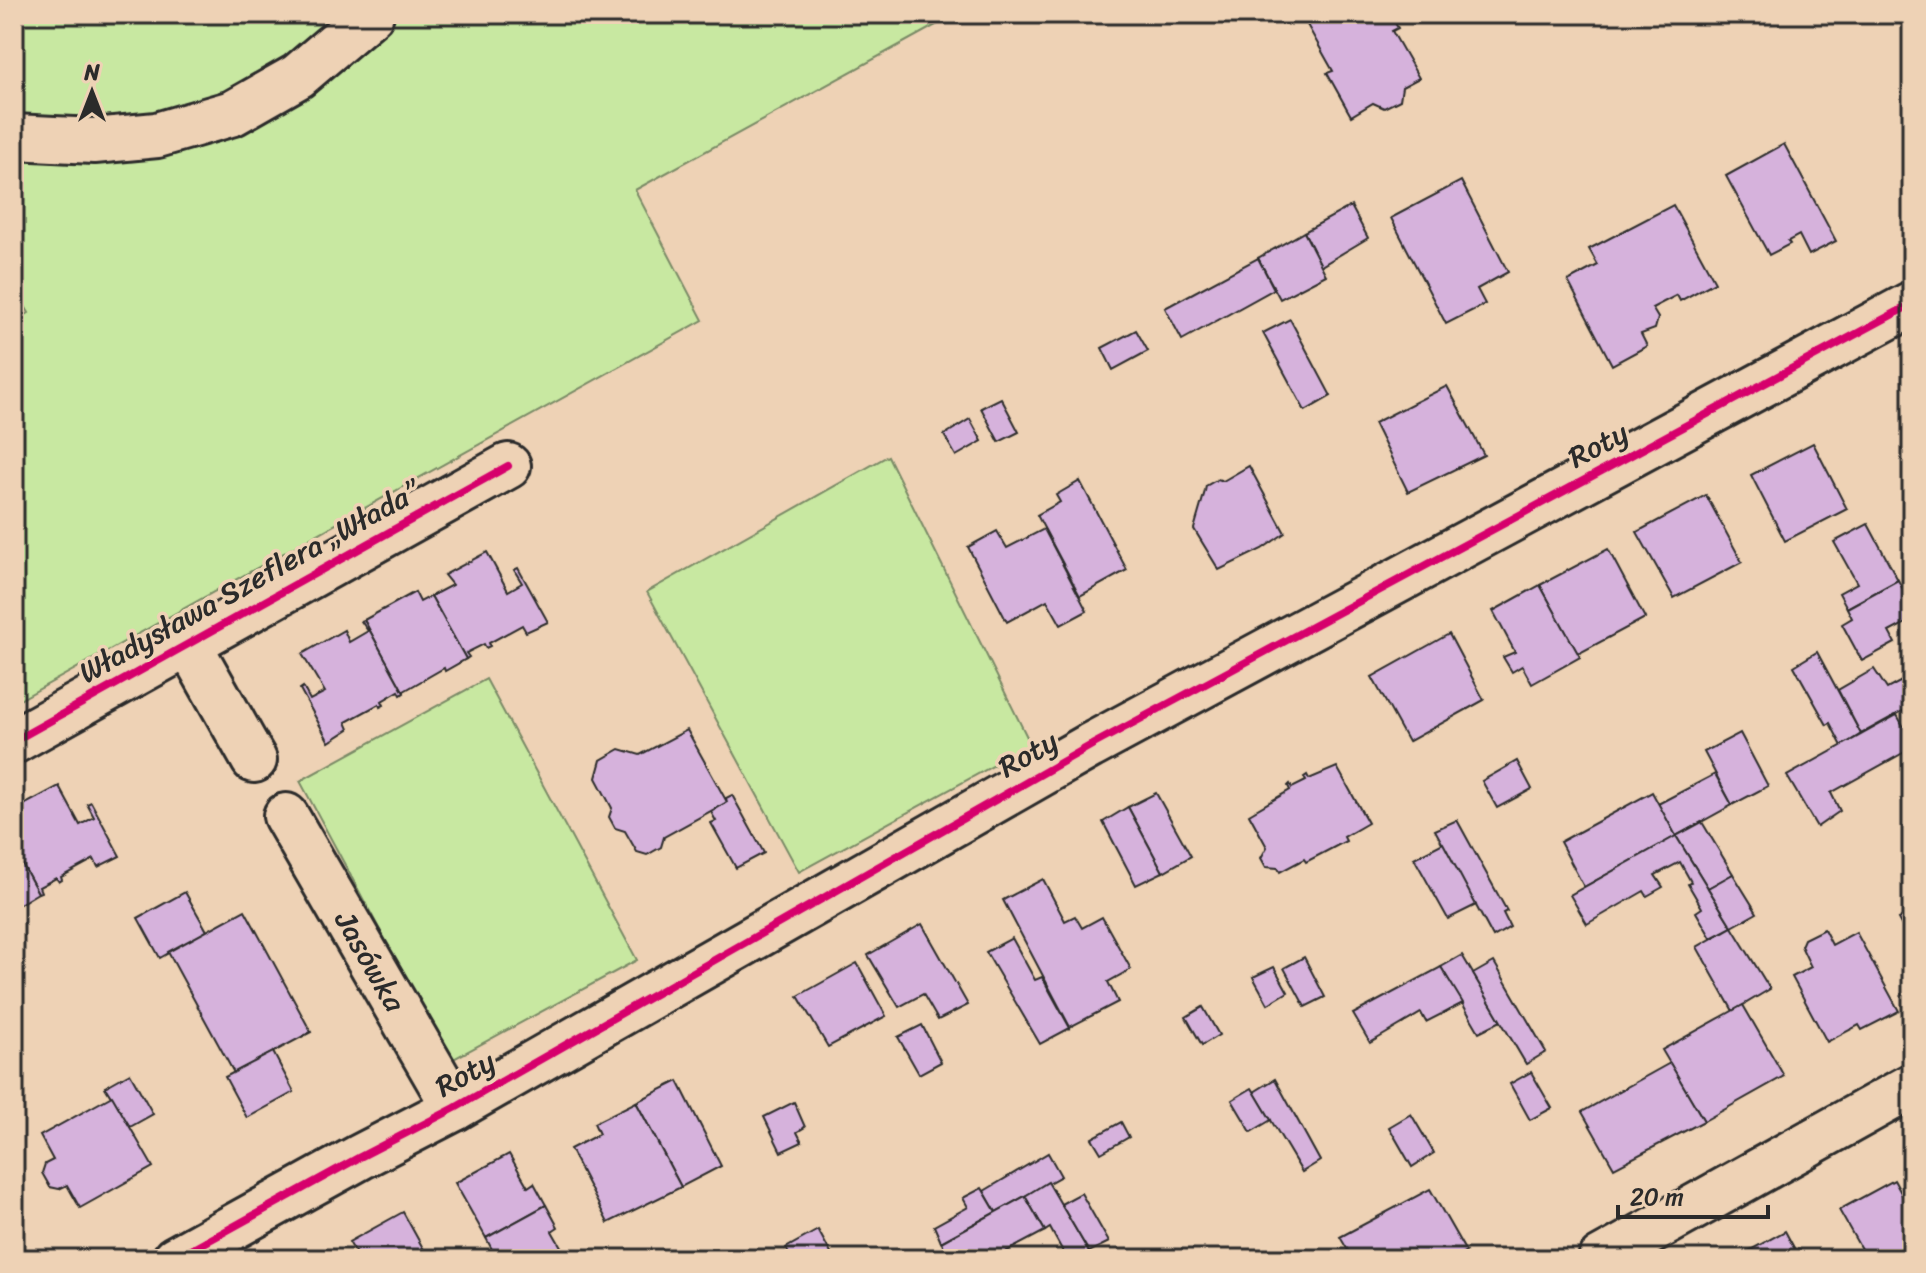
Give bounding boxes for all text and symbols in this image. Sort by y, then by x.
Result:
north arrow [52,52,132,132]
text: N [83,53,100,92]
street label: Roty [1558,406,1638,483]
street label: Władysława Szeflera „Włada” [68,464,432,699]
street label: Roty [988,715,1069,793]
street label: Jasówka [319,899,422,1023]
street label: Roty [425,1035,506,1113]
scale bar [1618,1169,1768,1219]
text: 20 m [1630,1176,1684,1218]

